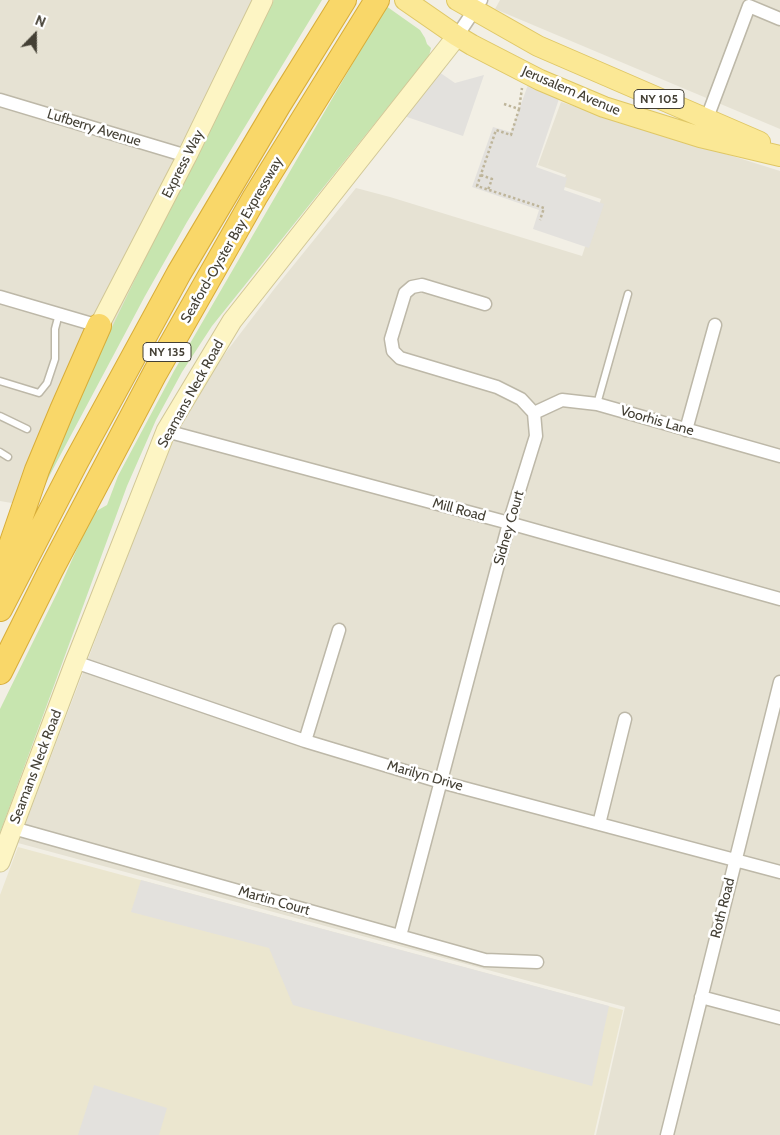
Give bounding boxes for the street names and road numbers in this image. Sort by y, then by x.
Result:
street label: Jerusalem Avenue [519,63,623,119]
road number: NY 105 [634,90,684,108]
street label: Lufberry Avenue [45,106,143,150]
street label: Express Way [159,127,207,201]
street label: Seaford-Oyster Bay Expressway [177,154,287,326]
street label: Seamans Neck Road [154,337,228,451]
road number: NY 135 [143,342,191,362]
street label: Voorhis Lane [618,402,696,440]
street label: Sidney Court [490,489,528,567]
street label: Mill Road [431,495,487,525]
street label: Seamans Neck Road [7,708,65,826]
street label: Marilyn Drive [385,757,465,795]
street label: Roth Road [707,876,739,940]
street label: Martin Court [236,883,312,919]

